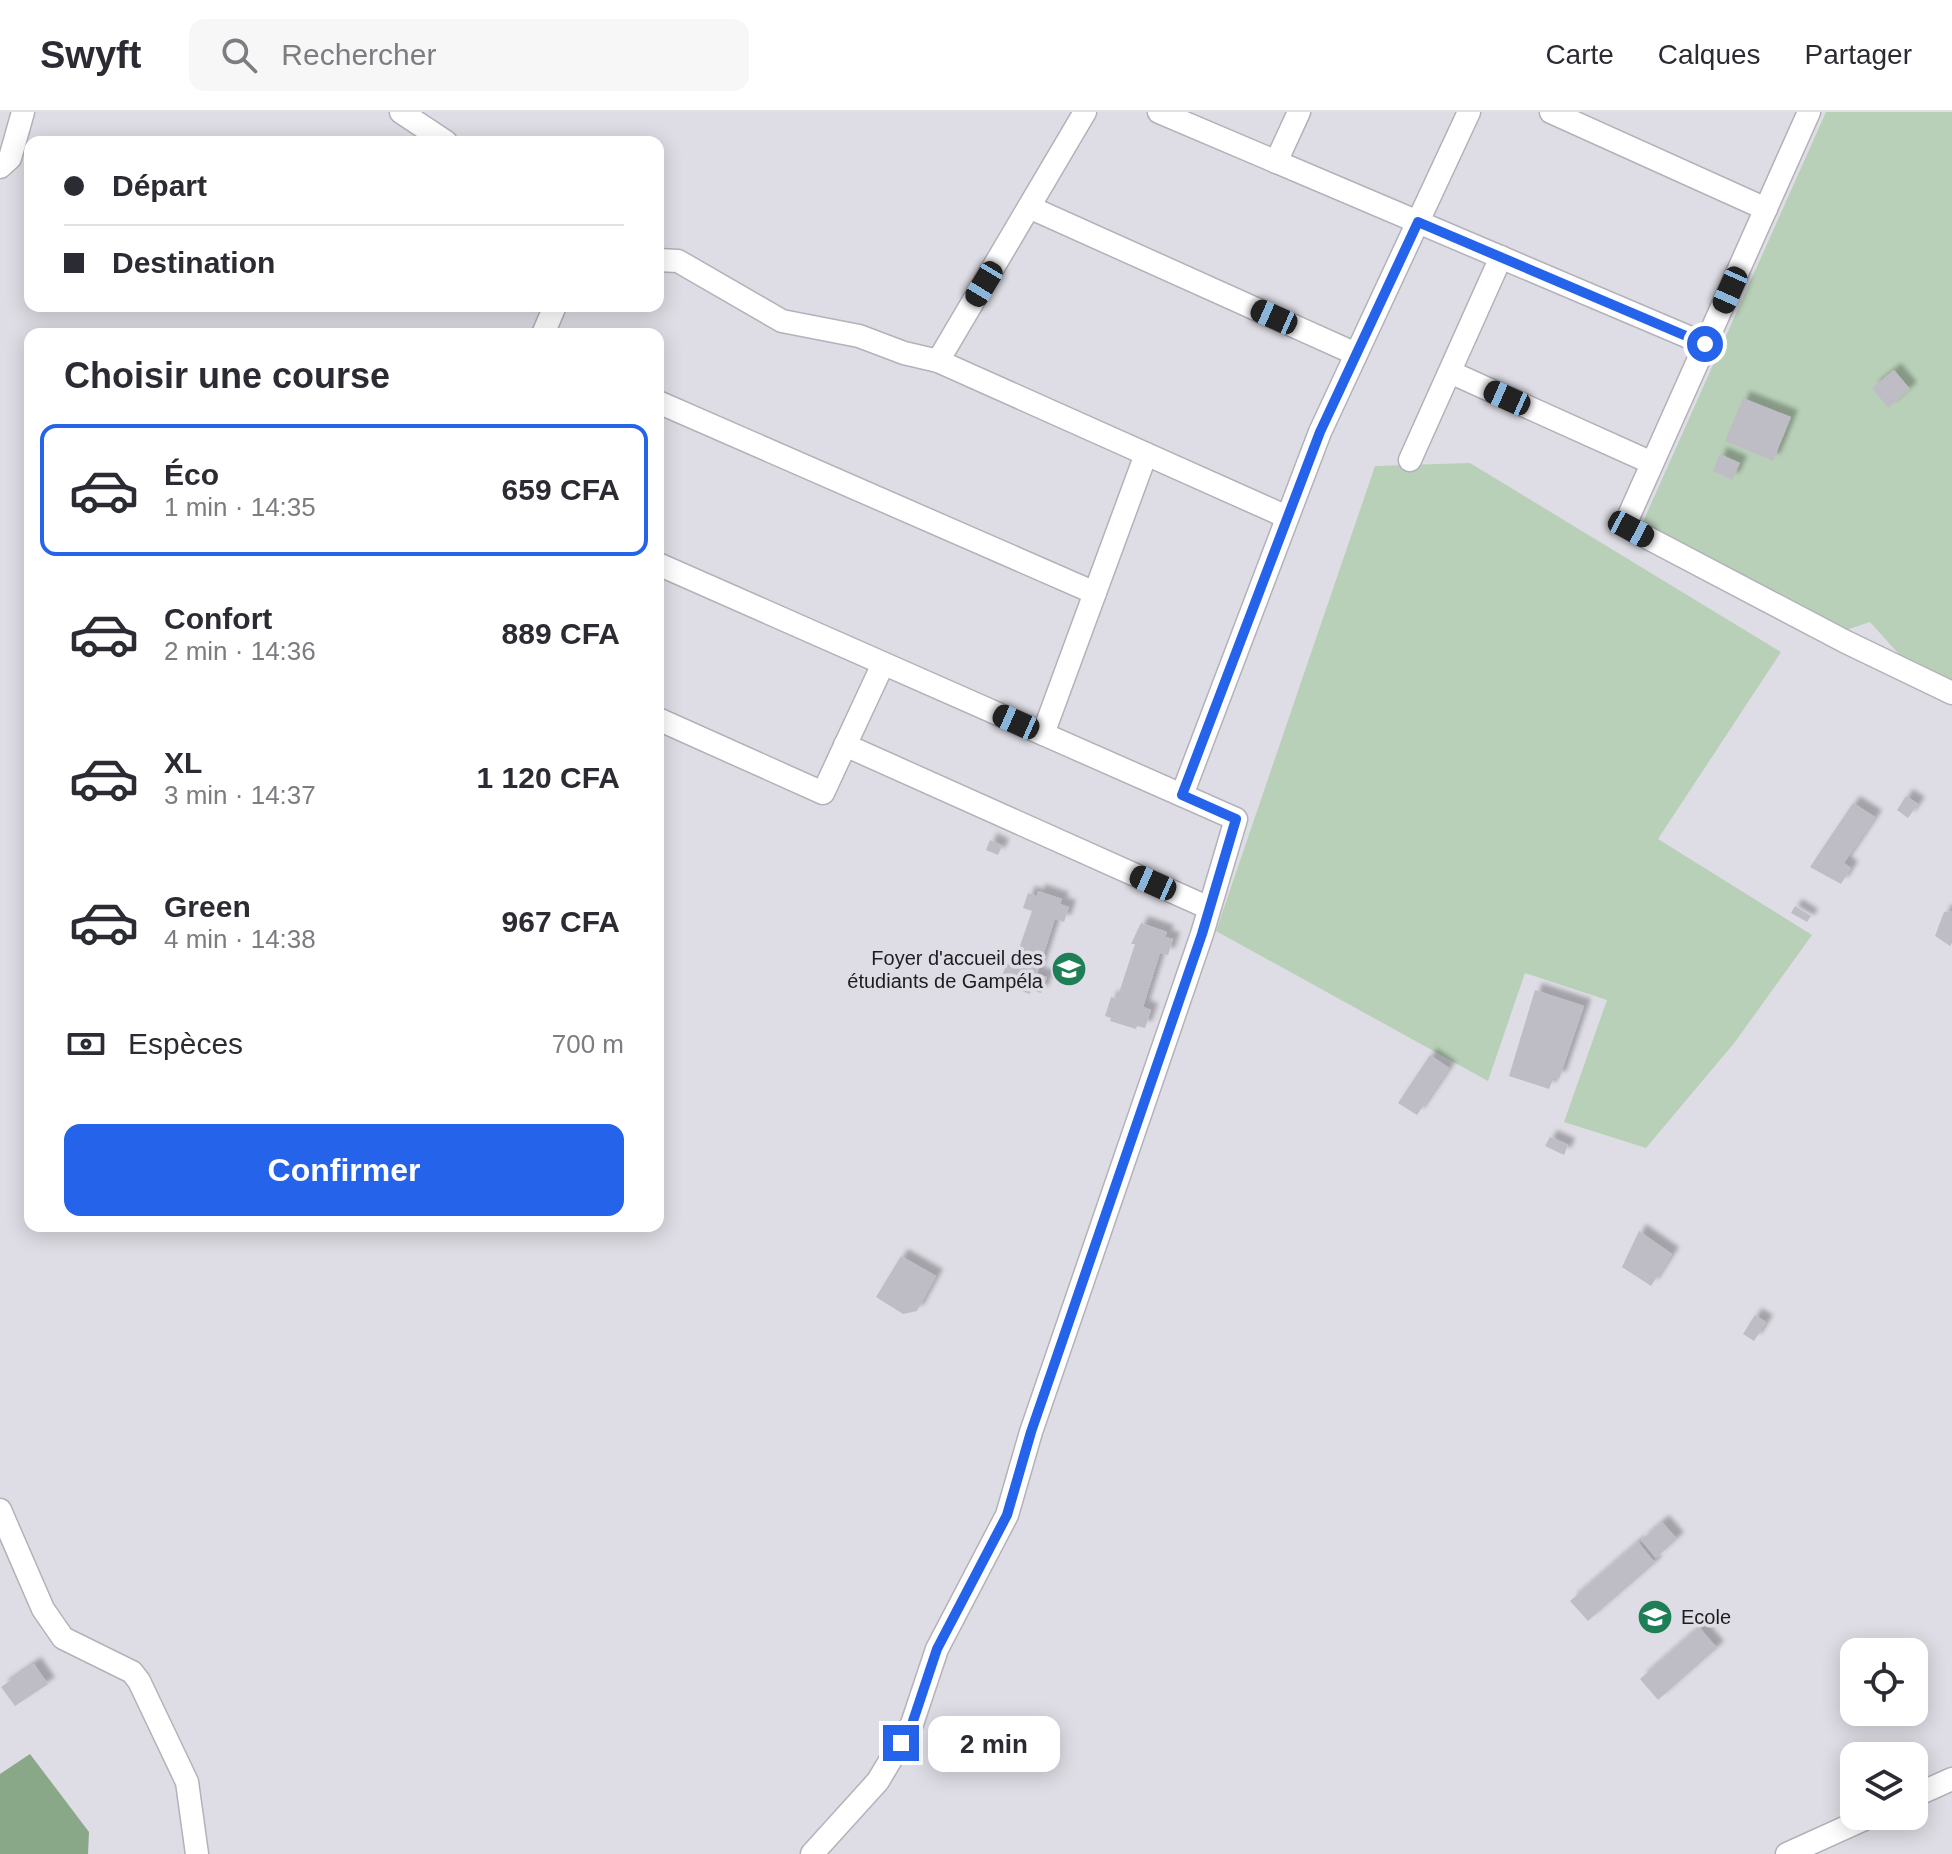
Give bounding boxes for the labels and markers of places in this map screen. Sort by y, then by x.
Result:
place label: Foyer d'accueil des étudiants de Gampéla [847,947,1044,992]
school or university icon: Foyer d'accueil des étudiants de Gampéla [1050,950,1088,988]
school or university icon: Ecole [1636,1598,1674,1636]
place label: Ecole [1681,1606,1731,1628]

